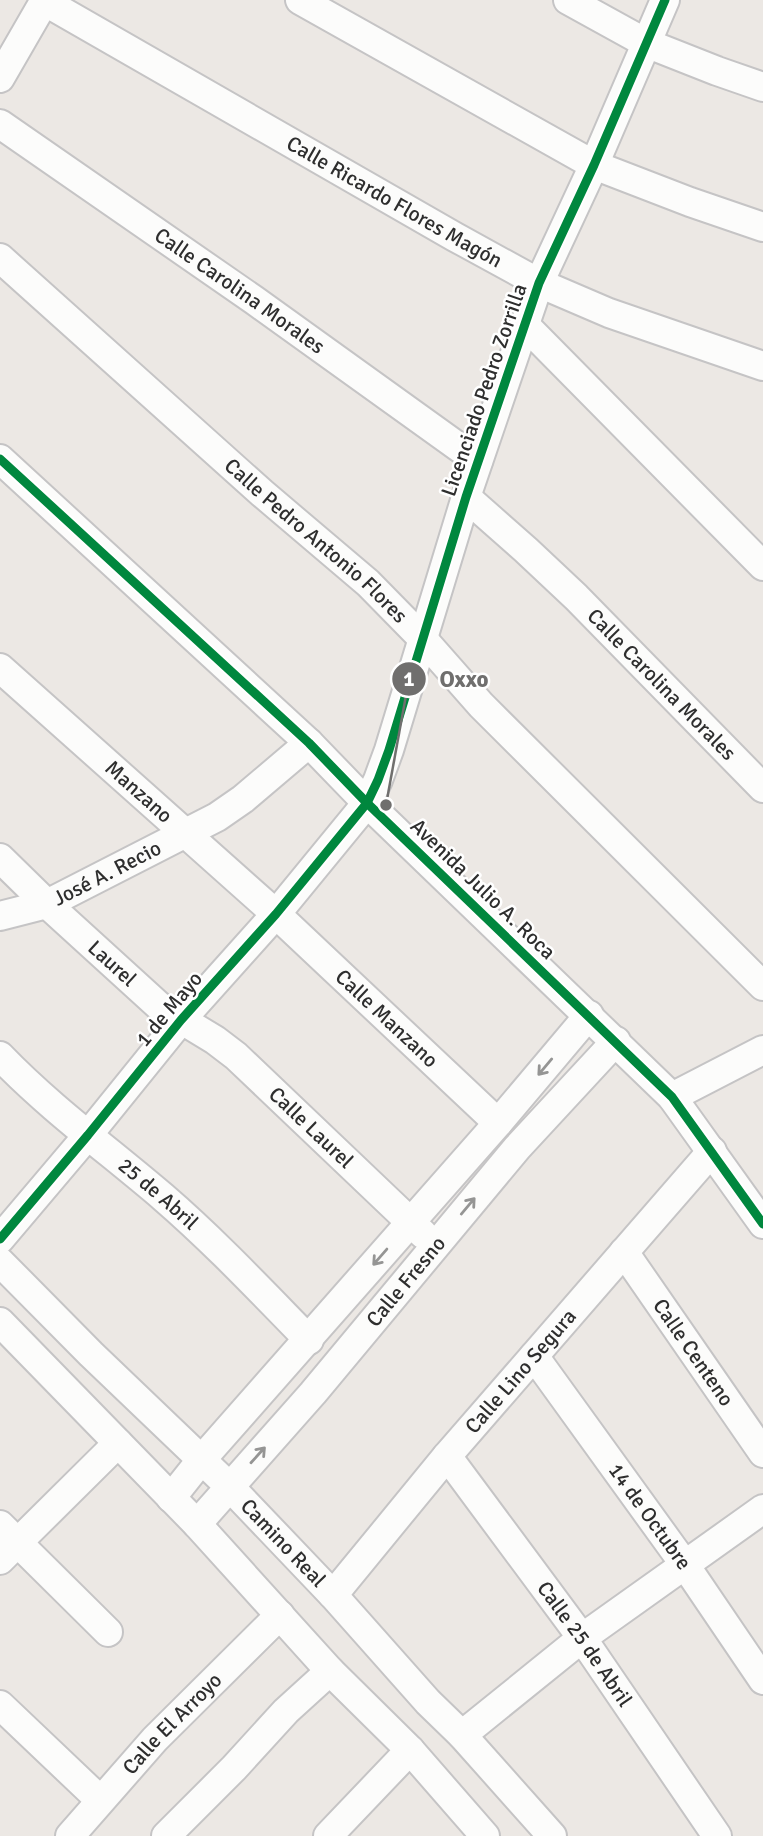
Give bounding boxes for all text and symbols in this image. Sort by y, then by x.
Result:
street label: Calle Ricardo Flores Magón [282,130,507,273]
street label: Calle Carolina Morales [150,222,330,360]
street label: Licenciado Pedro Zorrilla [435,280,533,500]
street label: Calle Pedro Antonio Flores [219,453,413,629]
street label: Calle Carolina Morales [582,603,742,766]
callout: Oxxo [391,657,503,701]
text: Oxxo [440,665,488,694]
text: 1 [403,666,415,692]
street label: Manzano [100,755,178,829]
street label: Avenida Julio A. Roca [405,813,561,965]
street label: José A. Recio [49,835,166,912]
street label: Laurel [82,935,142,992]
street label: Calle Manzano [330,964,444,1073]
street label: 1 de Mayo [130,966,208,1052]
one-way arrow [537,1057,553,1075]
street label: Calle Laurel [263,1081,359,1174]
street label: 25 de Abril [113,1152,204,1235]
one-way arrow [461,1198,476,1216]
street label: Calle Fresno [361,1231,451,1332]
one-way arrow [372,1248,388,1266]
street label: Calle Centeno [647,1294,740,1411]
street label: Calle Lino Segura [459,1304,582,1439]
one-way arrow [250,1446,266,1464]
street label: 14 de Octubre [603,1458,697,1575]
street label: Camino Real [235,1493,331,1593]
street label: Calle 25 de Abril [531,1576,638,1712]
street label: Calle El Arroyo [117,1667,227,1780]

